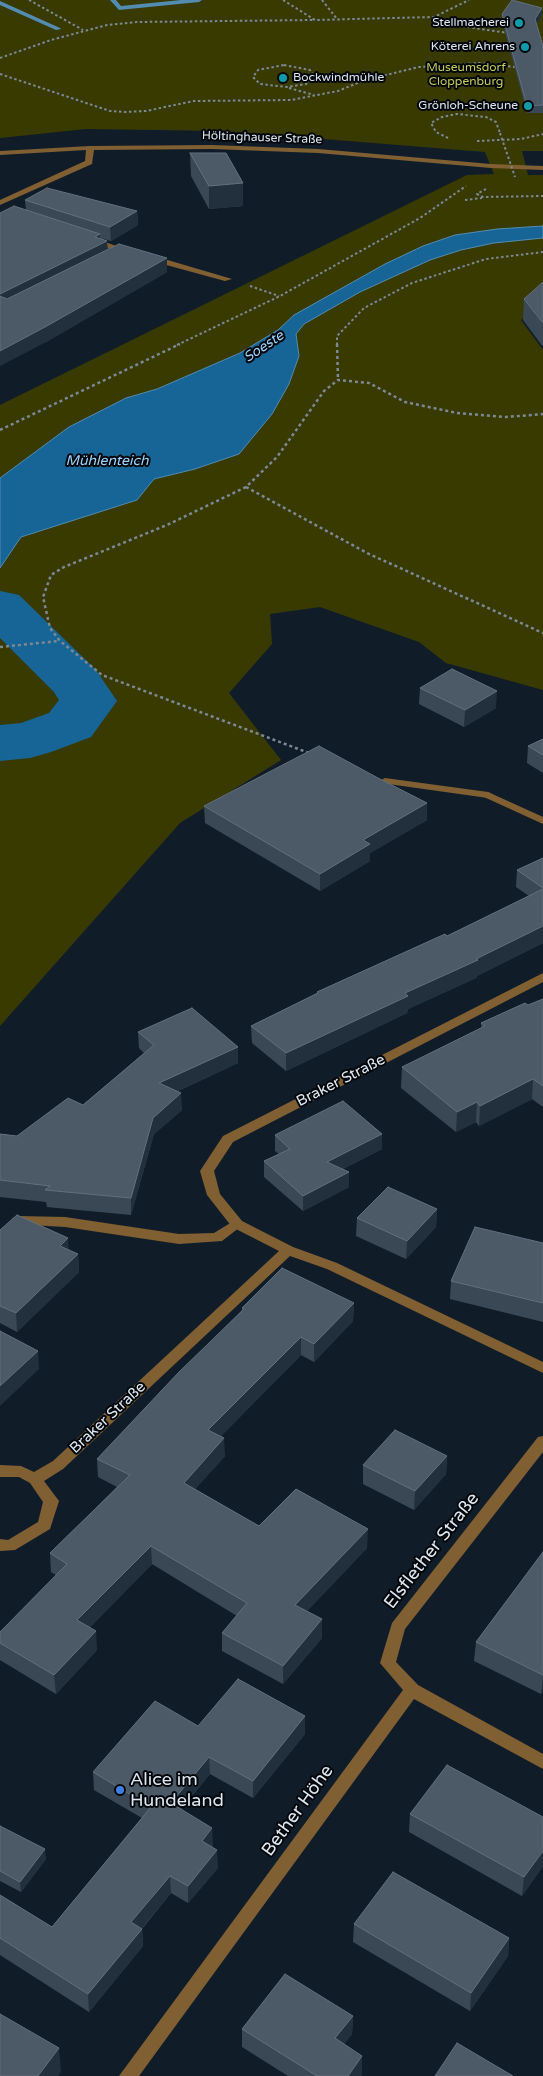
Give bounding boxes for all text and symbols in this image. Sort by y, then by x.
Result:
place label: Stellmacherei [432,16,509,30]
marker: Stellmacherei [513,17,525,29]
place label: Köterei Ahrens [431,40,515,54]
marker: Köterei Ahrens [519,41,531,53]
park label: Museumsdorf Cloppenburg [426,61,506,89]
place label: Bockwindmühle [293,71,384,85]
marker: Bockwindmühle [277,72,289,84]
place label: Grönloh-Scheune [418,99,518,113]
marker: Grönloh-Scheune [522,100,534,112]
street label: Höltinghauser Straße [202,129,322,147]
water label: Soeste [241,327,287,367]
water label: Mühlenteich [66,453,148,469]
street label: Braker Straße [294,1051,388,1111]
street label: Braker Straße [66,1378,150,1458]
street label: Elsflether Straße [380,1489,484,1613]
street label: Bether Höhe [258,1761,338,1861]
place label: Alice im Hundeland [130,1769,224,1812]
marker: Alice im Hundeland [114,1784,126,1796]

